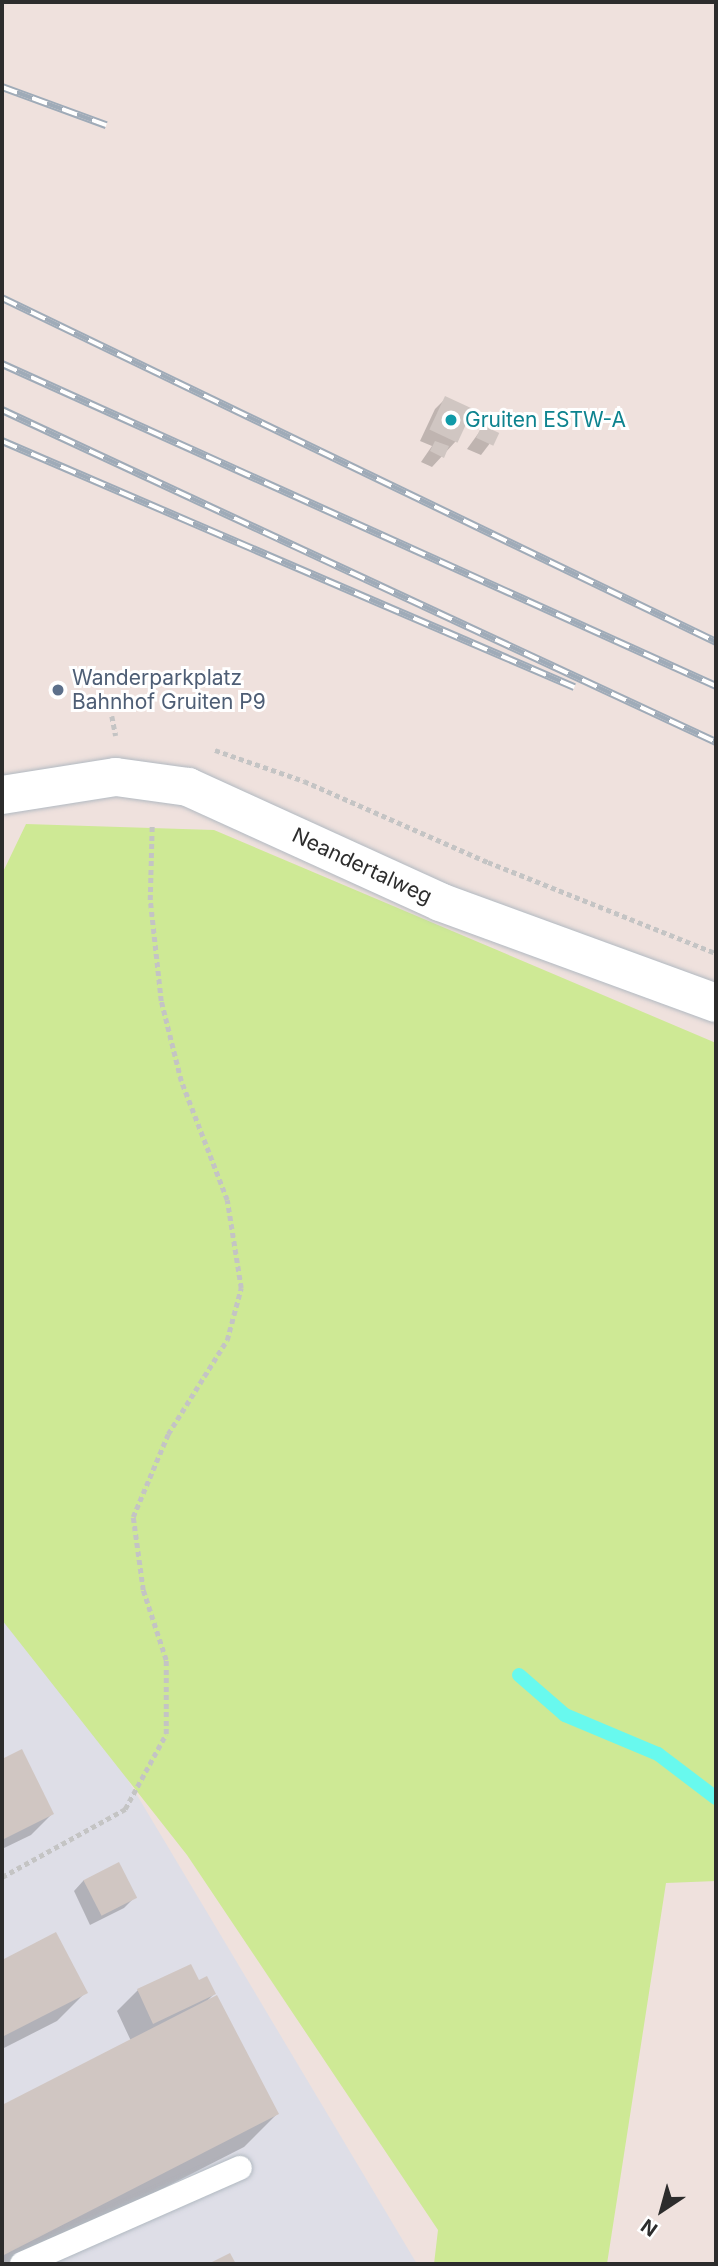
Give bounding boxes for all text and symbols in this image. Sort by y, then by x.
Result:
place label: Gruiten ESTW-A [465,407,626,433]
marker: Gruiten ESTW-A [443,412,459,428]
place label: Wanderparkplatz Bahnhof Gruiten P9 [72,665,266,715]
marker: Wanderparkplatz Bahnhof Gruiten P9 [50,682,66,698]
street label: Neandertalweg [288,823,436,909]
north arrow [627,2175,697,2245]
text: N [637,2214,662,2241]

